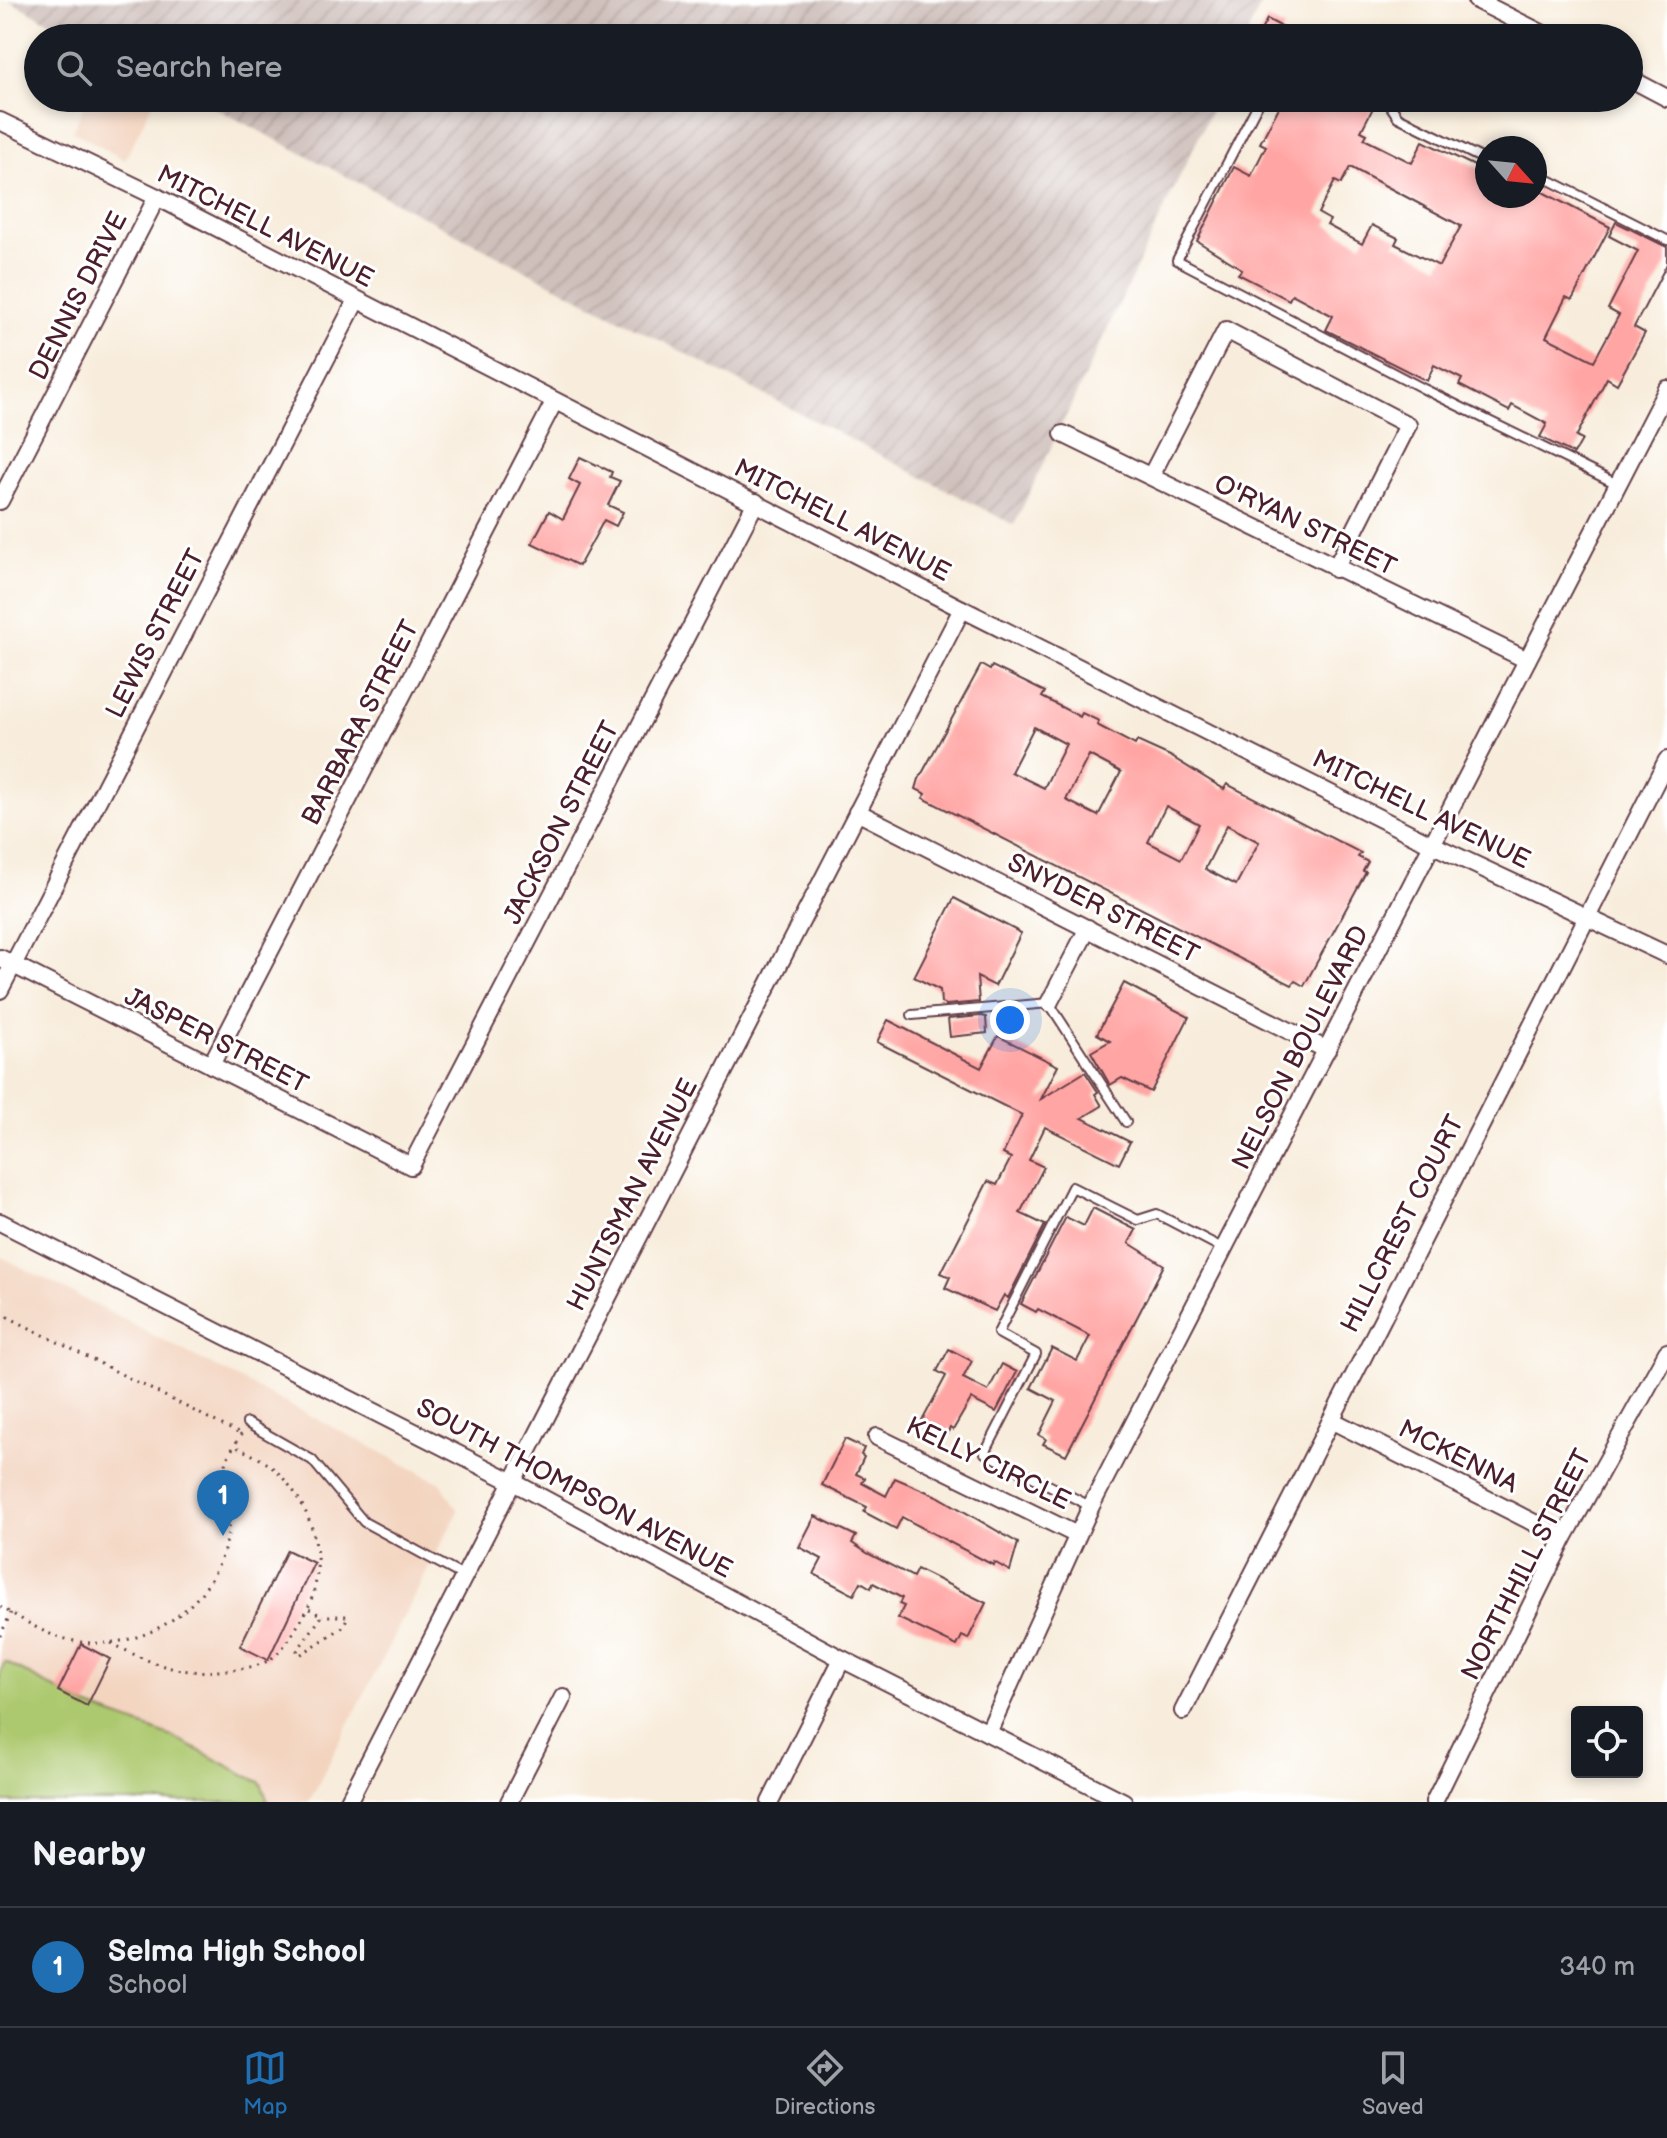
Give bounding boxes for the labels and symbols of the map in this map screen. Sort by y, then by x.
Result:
north arrow [1475,136,1547,208]
street label: MITCHELL AVENUE [152,159,378,295]
street label: DENNIS DRIVE [23,207,135,385]
street label: MITCHELL AVENUE [729,453,955,589]
street label: O'RYAN STREET [1209,469,1401,584]
street label: LEWIS STREET [100,544,212,724]
street label: BARBARA STREET [296,615,426,831]
street label: JACKSON STREET [497,716,627,930]
street label: MITCHELL AVENUE [1307,744,1535,876]
street label: SNYDER STREET [1002,847,1204,971]
street label: NELSON BOULEVARD [1226,921,1376,1175]
street label: JASPER STREET [119,981,313,1101]
your location [990,1000,1030,1040]
street label: HUNTSMAN AVENUE [561,1074,705,1316]
street label: HILLCREST COURT [1335,1110,1471,1338]
street label: SOUTH THOMPSON AVENUE [411,1392,737,1586]
street label: KELLY CIRCLE [901,1411,1075,1517]
street label: MCKENNA [1393,1414,1523,1500]
street label: NORTHHILL STREET [1455,1444,1599,1686]
pin: 1 [197,1470,249,1536]

